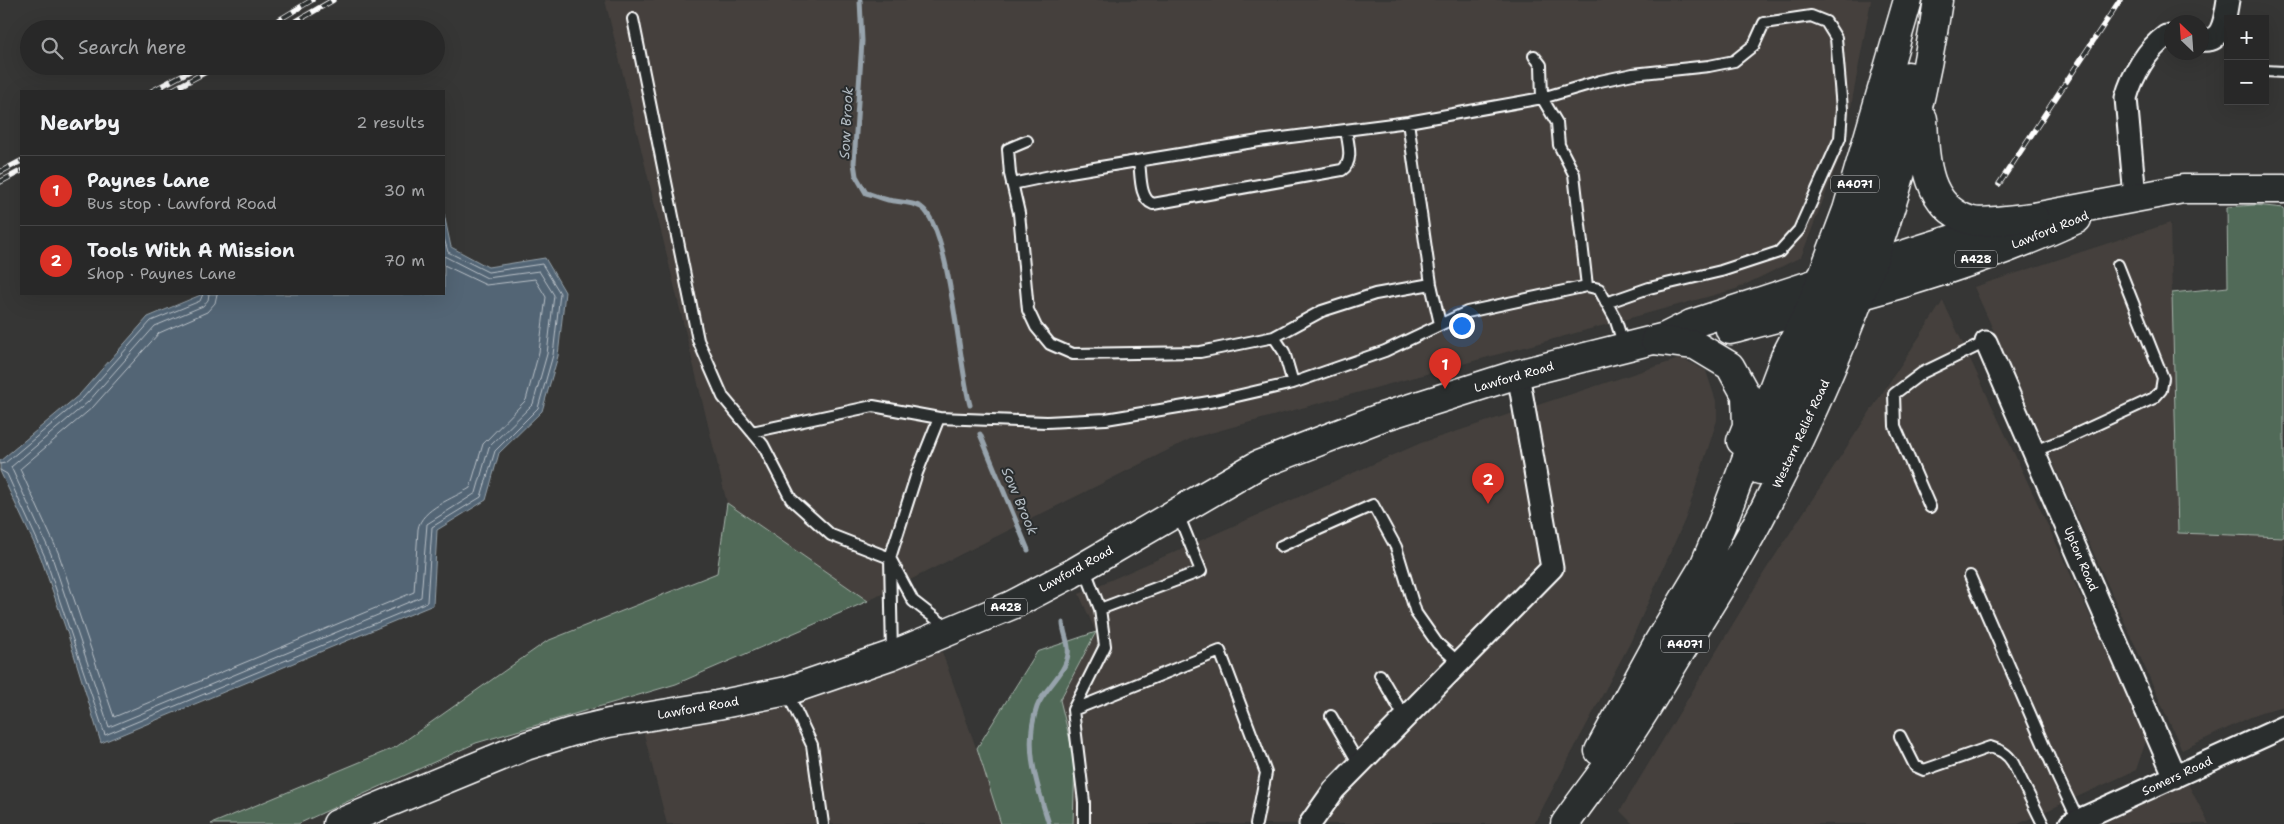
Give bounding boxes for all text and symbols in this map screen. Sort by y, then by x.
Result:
north arrow [2164,15,2209,60]
map controls [2224,15,2269,105]
button: + [2224,15,2269,60]
search box [20,20,445,75]
icon: search [38,34,66,62]
text: Search here [78,35,187,60]
button: − [2224,60,2269,105]
water label: Sow Brook [835,86,857,160]
text: Nearby [40,109,120,137]
text: 2 results [356,112,425,133]
text: Paynes Lane [87,168,210,193]
road number: A4071 [1831,175,1879,192]
text: 1 [52,180,60,201]
text: 30 m [384,180,425,201]
text: Bus stop · Lawford Road [87,193,277,214]
street label: Lawford Road [2009,207,2091,253]
text: Tools With A Mission [87,238,295,263]
text: 2 [50,250,62,271]
text: 70 m [384,250,425,271]
road number: A428 [1955,250,1997,268]
text: Shop · Paynes Lane [87,263,236,284]
your location [1449,313,1475,339]
pin: 1 [1429,348,1461,389]
street label: Lawford Road [1472,358,1556,396]
street label: Western Relief Road [1769,377,1833,491]
pin: 2 [1472,463,1504,504]
water label: Sow Brook [998,464,1042,538]
street label: Upton Road [2060,524,2102,594]
street label: Lawford Road [1036,542,1116,596]
road number: A428 [985,598,1027,616]
road number: A4071 [1661,636,1709,652]
street label: Lawford Road [656,693,740,723]
street label: Somers Road [2139,753,2215,799]

